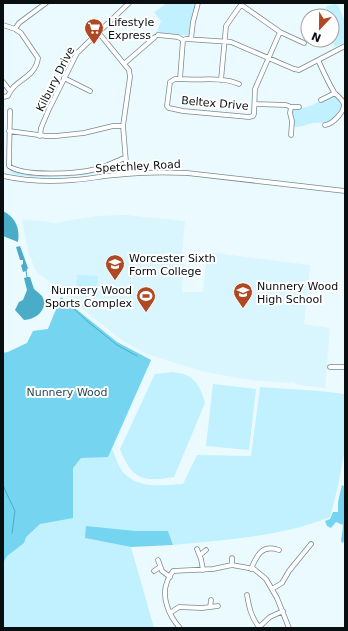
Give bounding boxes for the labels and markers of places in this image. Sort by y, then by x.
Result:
place label: Lifestyle Express [108,16,154,42]
supermarket icon: Lifestyle Express [83,17,105,45]
place label: Worcester Sixth Form College [129,252,216,278]
school or university icon: Worcester Sixth Form College [104,253,126,281]
place label: Nunnery Wood High School [257,280,338,306]
school or university icon: Nunnery Wood High School [232,281,254,309]
place label: Nunnery Wood Sports Complex [45,284,132,310]
sports icon: Nunnery Wood Sports Complex [135,285,157,313]

